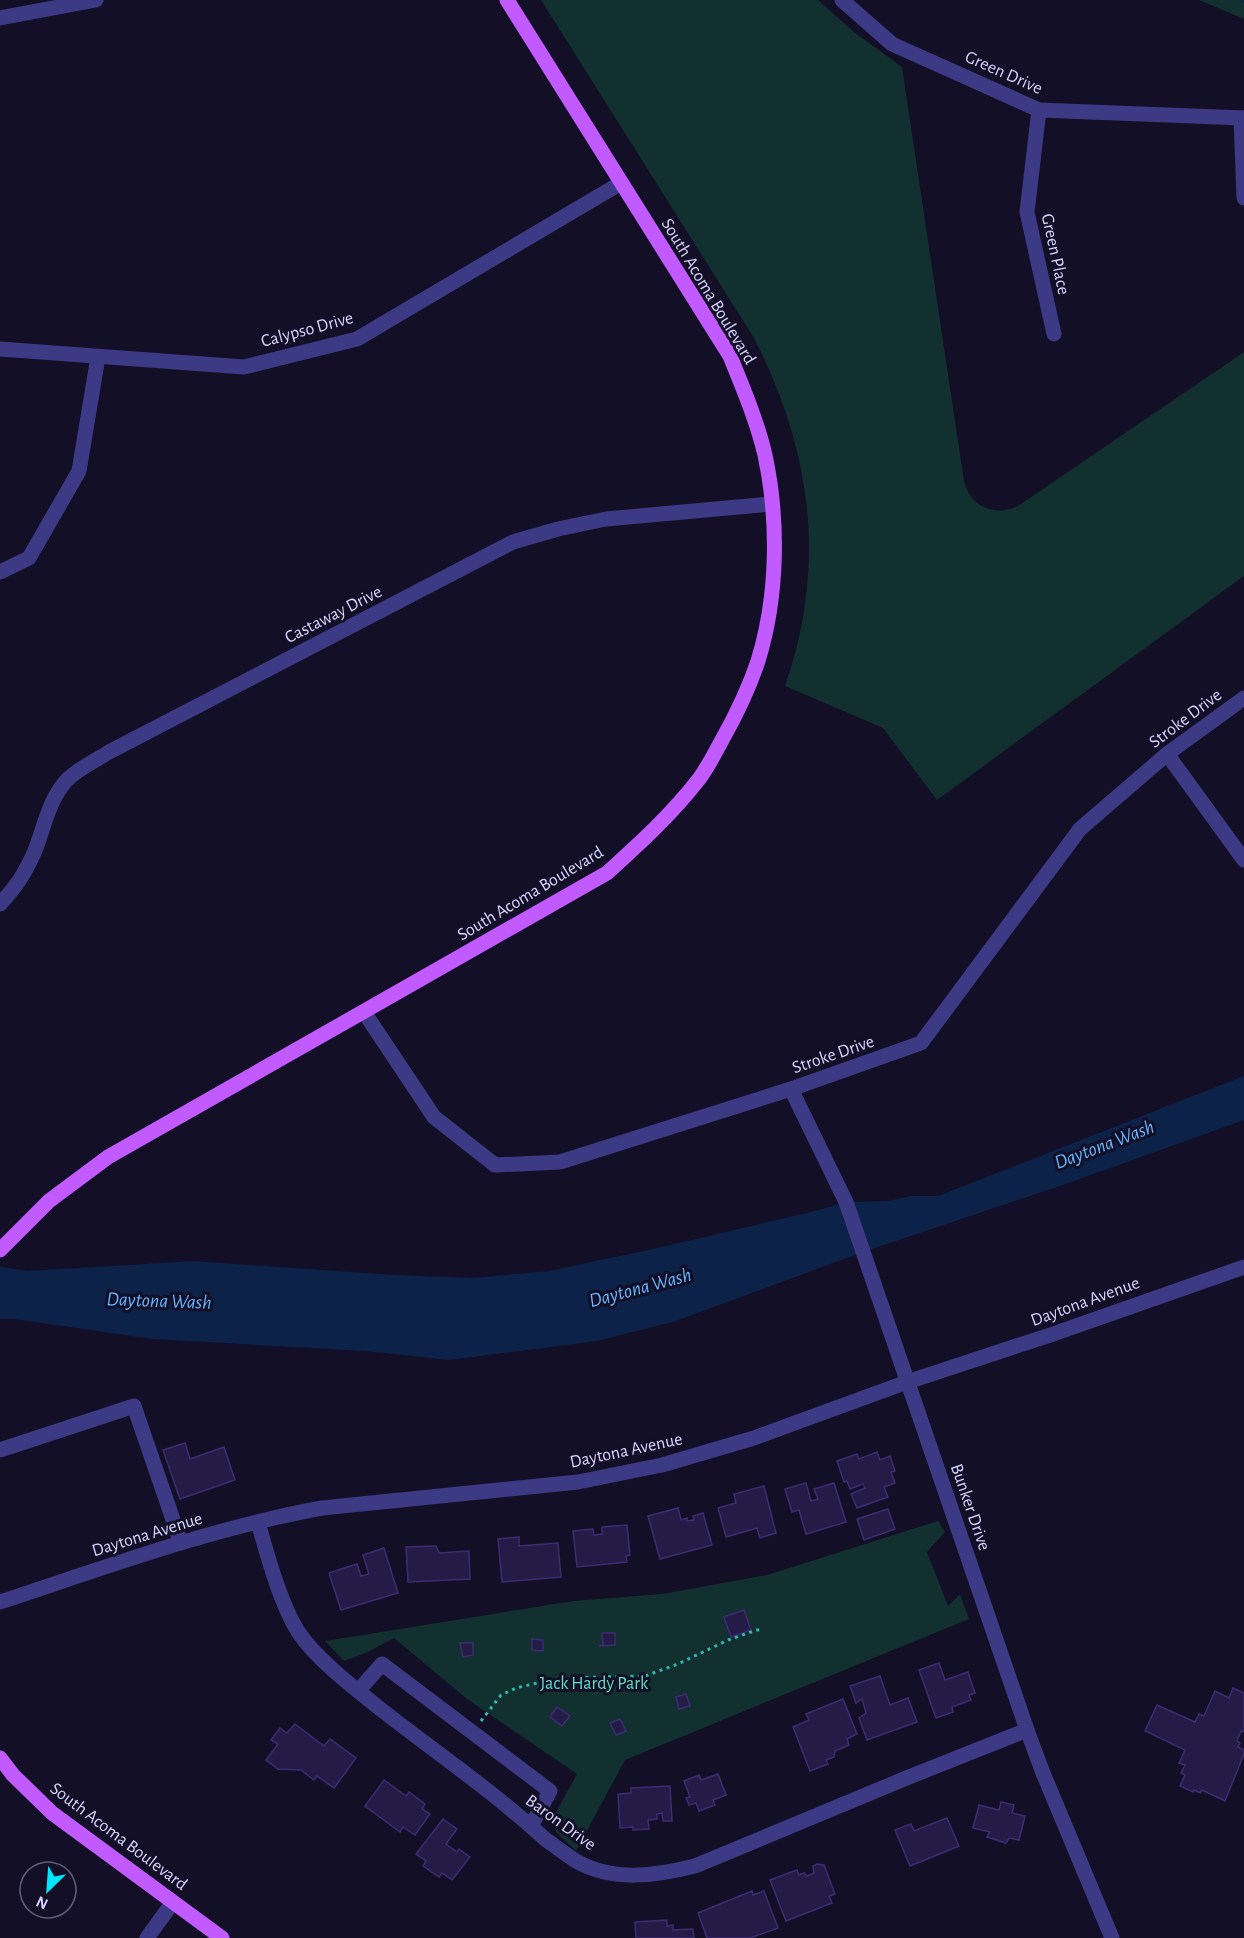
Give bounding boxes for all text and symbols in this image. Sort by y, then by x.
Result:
street label: Green Drive [962,48,1045,98]
street label: Green Place [1038,212,1072,296]
street label: South Acoma Boulevard [658,216,759,367]
street label: Calypso Drive [259,309,355,351]
street label: Castaway Drive [282,583,385,647]
street label: Stroke Drive [1146,686,1225,752]
street label: South Acoma Boulevard [455,843,606,944]
street label: Stroke Drive [790,1033,877,1077]
water label: Daytona Wash [1052,1117,1157,1173]
water label: Daytona Wash [587,1265,694,1311]
street label: Daytona Avenue [1028,1274,1142,1330]
water label: Daytona Wash [106,1289,212,1313]
street label: Daytona Avenue [568,1430,684,1472]
street label: Bunker Drive [947,1462,993,1553]
street label: Daytona Avenue [90,1510,205,1560]
park label: Jack Hardy Park [540,1675,649,1693]
street label: South Acoma Boulevard [47,1780,190,1894]
street label: Baron Drive [522,1791,599,1854]
north arrow [18,1860,78,1920]
text: N [34,1893,51,1912]

